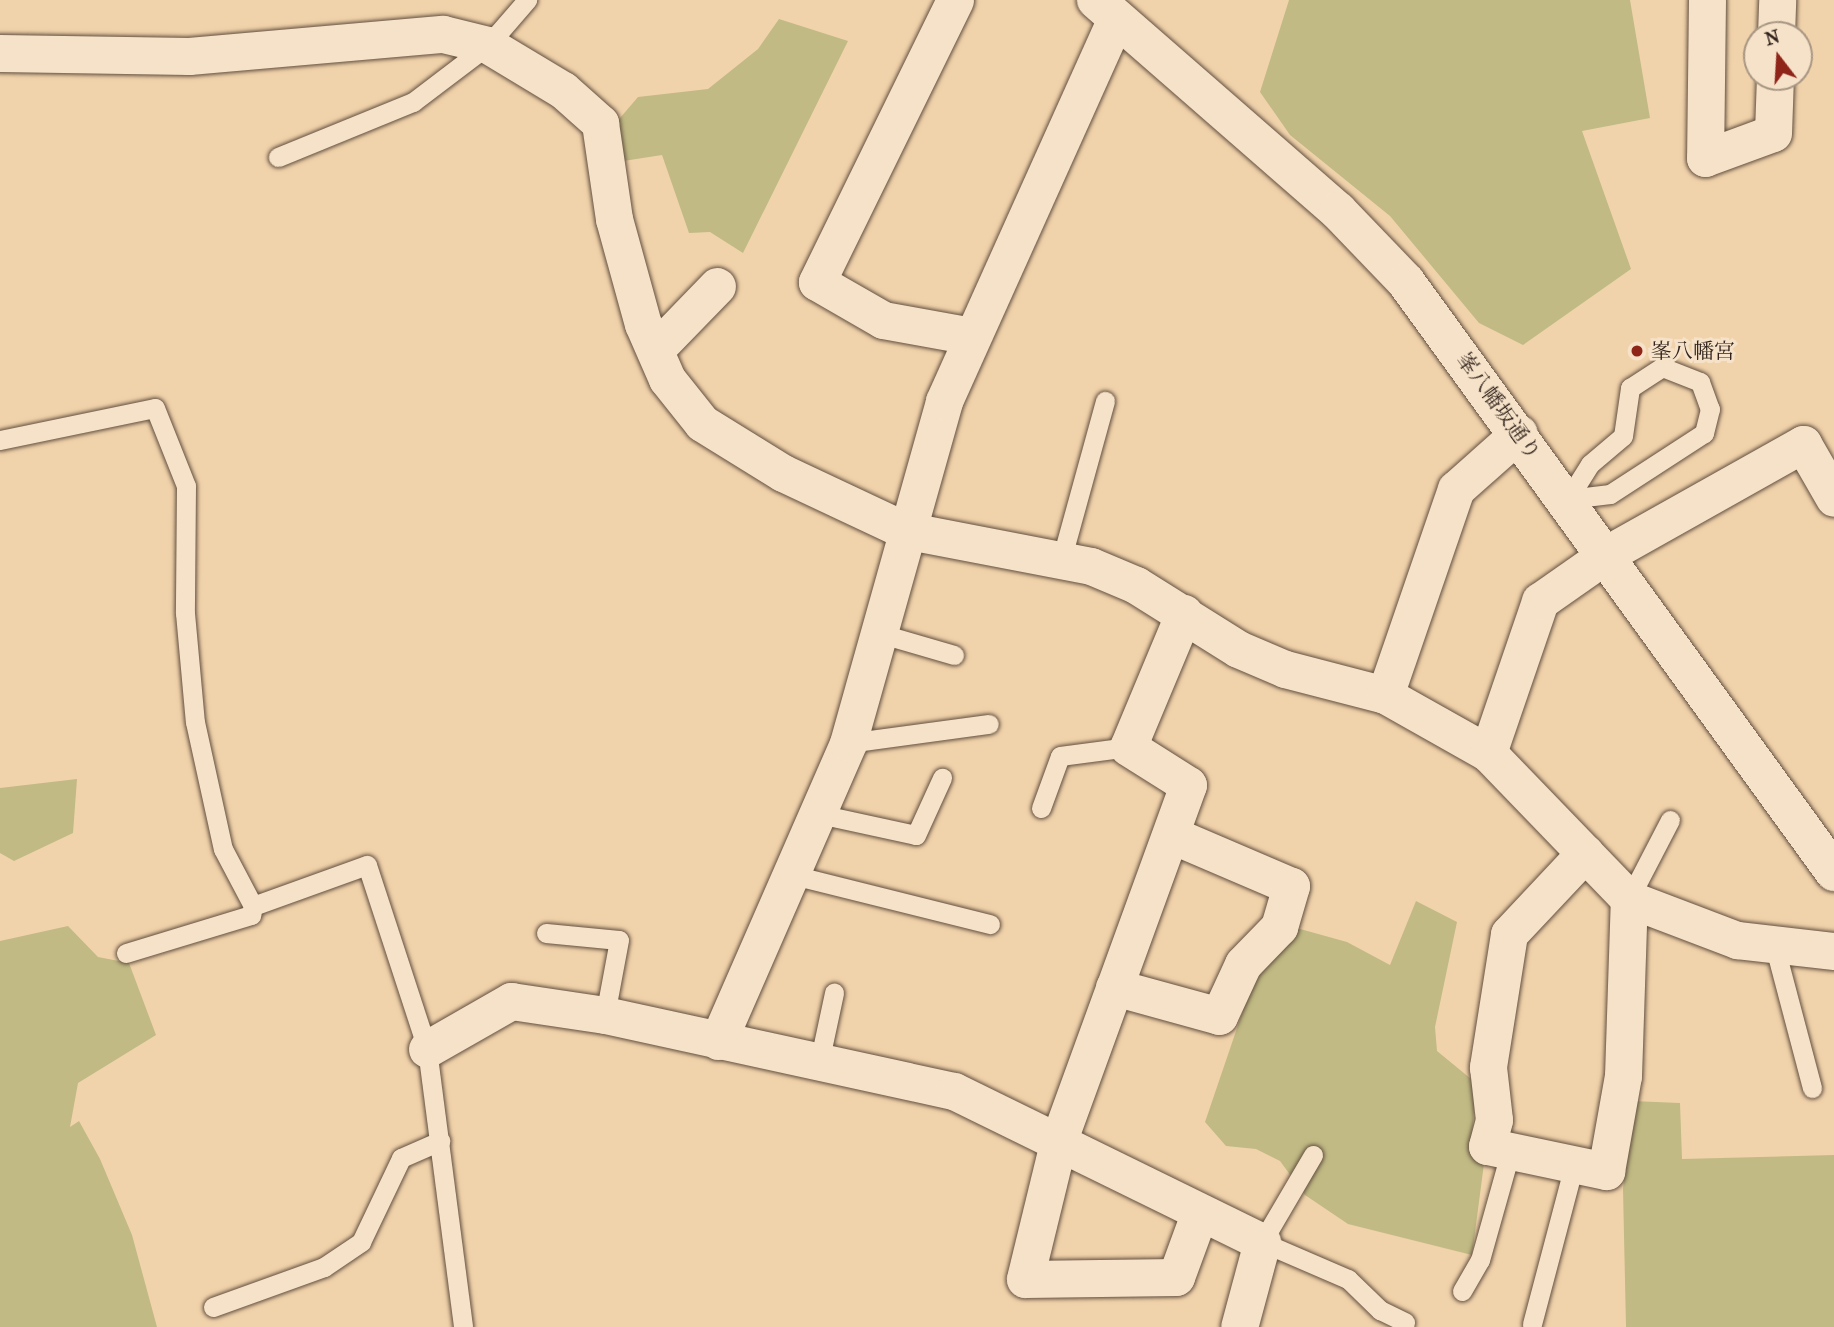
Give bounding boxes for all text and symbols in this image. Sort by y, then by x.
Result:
north arrow [1743,21,1813,91]
text: N [1762,25,1783,50]
place label: 峯八幡宮 [1651,338,1735,364]
marker: 峯八幡宮 [1629,343,1645,359]
street label: 峯八幡坂通り [1452,348,1546,464]

